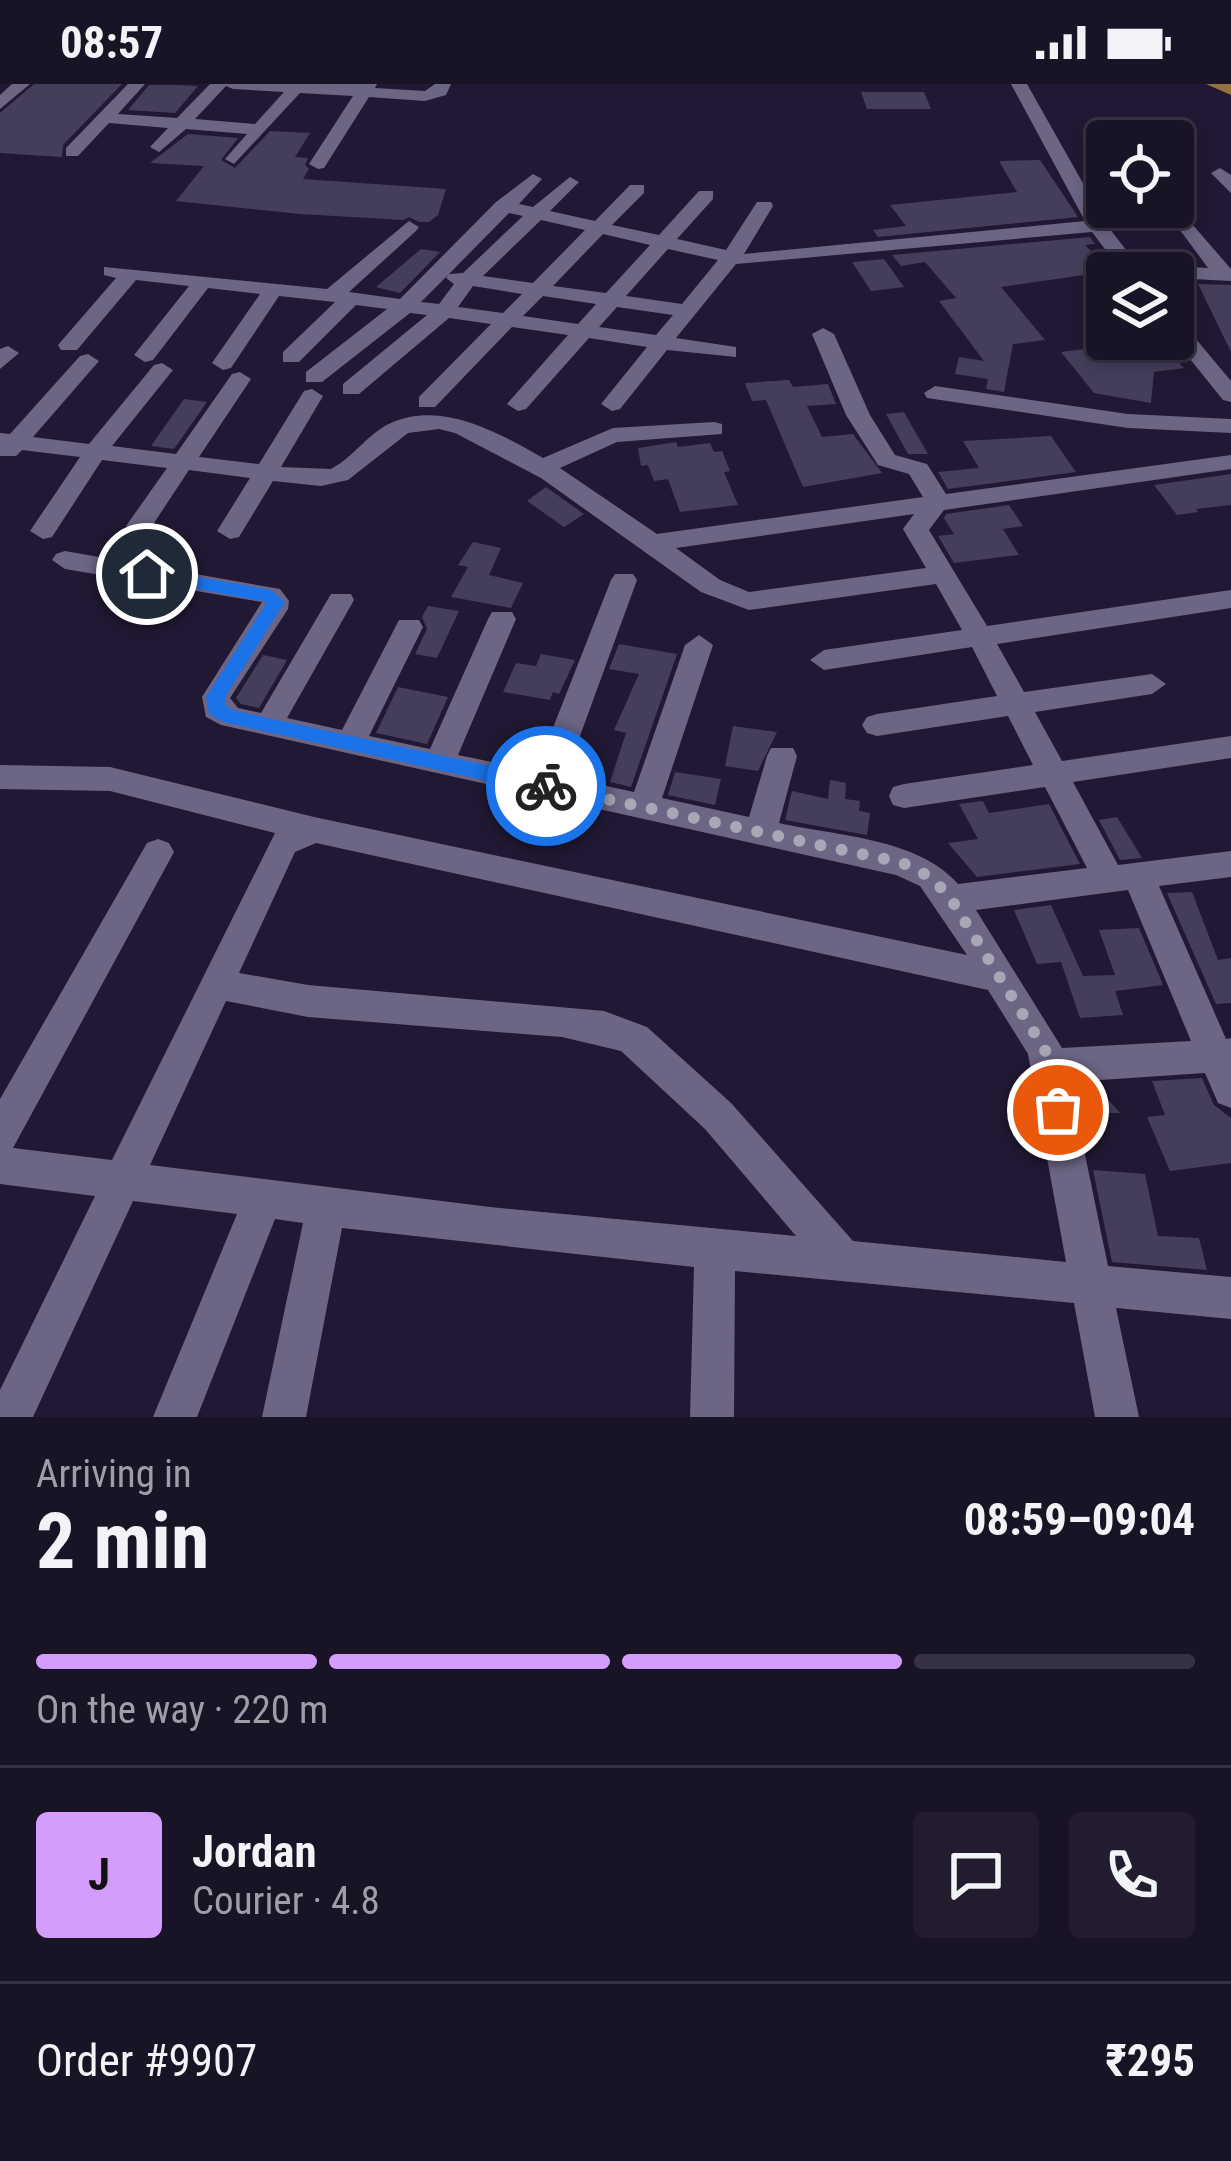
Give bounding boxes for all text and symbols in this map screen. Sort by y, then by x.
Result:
text: 08:57 [60,16,163,69]
map controls [1086,120,1194,360]
button: locate [1086,120,1194,228]
button: layers [1086,252,1194,360]
pin [96,523,198,625]
icon: home [114,541,180,607]
courier [486,726,606,846]
icon: bike [513,753,579,819]
pin [1007,1059,1109,1161]
icon: bag [1025,1077,1091,1143]
text: Arriving in [36,1451,192,1497]
text: 08:59–09:04 [964,1493,1195,1546]
text: 2 min [36,1496,209,1587]
text: On the way · 220 m [36,1687,328,1733]
button: chat [913,1812,1039,1938]
button: phone [1069,1812,1195,1938]
text: Jordan [192,1825,317,1878]
text: J [88,1848,110,1901]
text: Courier · 4.8 [192,1878,380,1924]
text: Order #9907 [36,2034,257,2087]
text: ₹295 [1105,2034,1195,2087]

